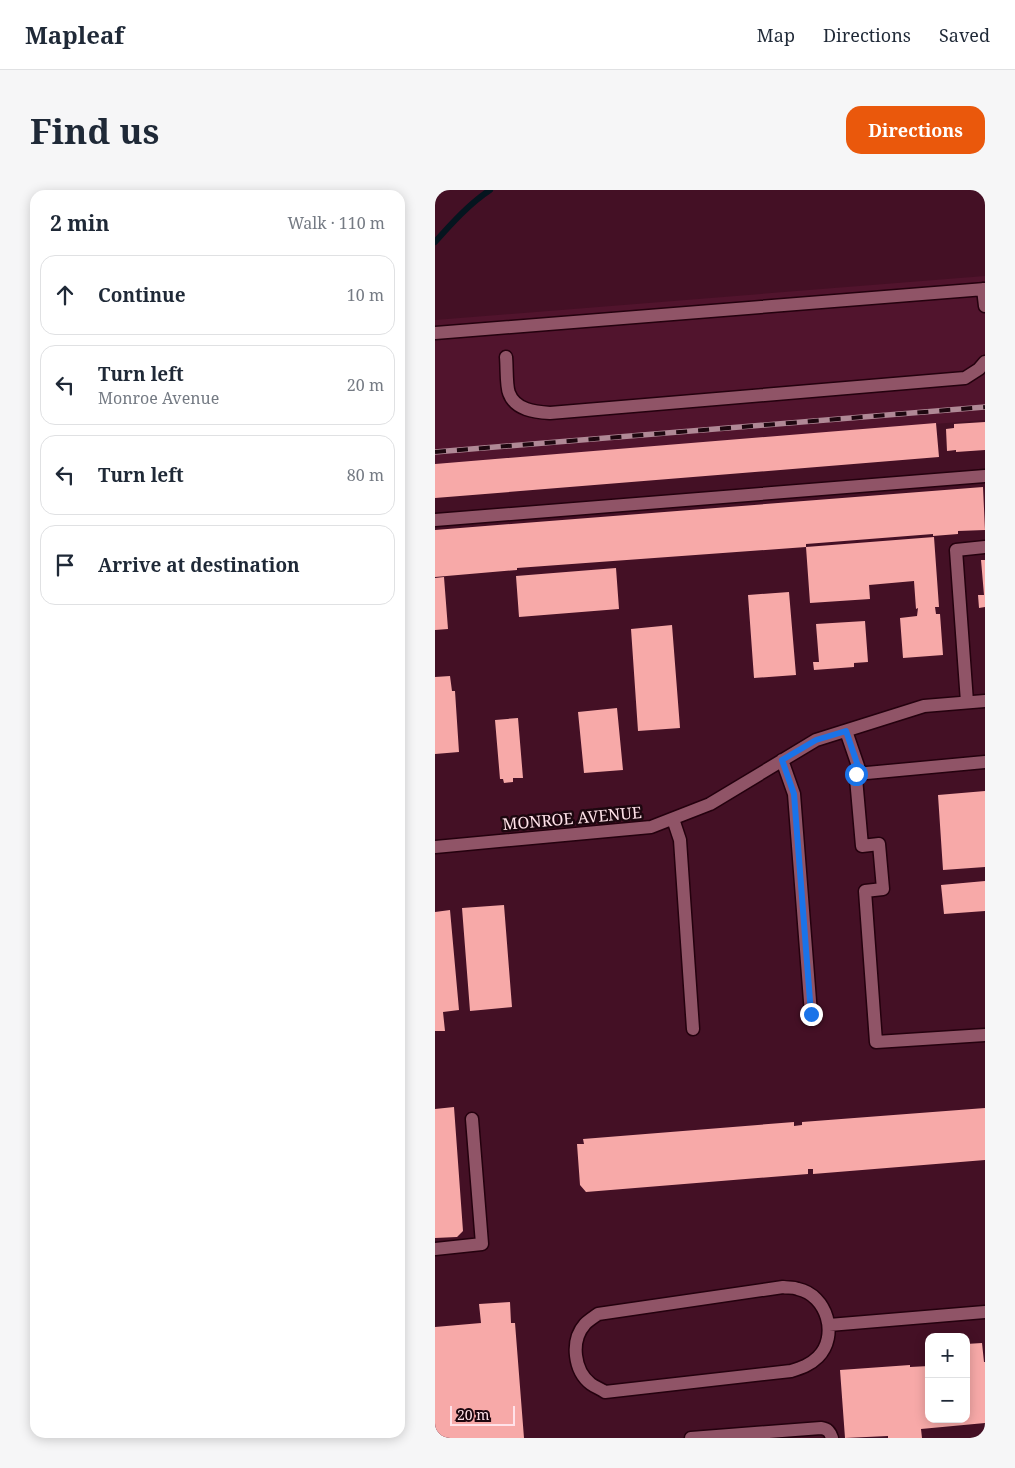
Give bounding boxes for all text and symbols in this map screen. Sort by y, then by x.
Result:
text: Mapleaf [25,18,124,51]
text: Map [757,23,795,47]
text: Directions [823,23,911,47]
text: Saved [939,23,990,47]
button: Directions [846,106,985,154]
text: Find us [30,107,159,154]
text: 2 min [50,209,109,237]
text: Walk · 110 m [288,212,385,234]
icon: ahead [51,281,79,309]
text: Continue [98,282,186,308]
text: 10 m [347,284,384,306]
text: Turn left [98,361,184,387]
icon: left [51,371,79,399]
text: 20 m [347,374,384,396]
text: Monroe Avenue [98,387,219,409]
icon: left [51,461,79,489]
text: Turn left [98,462,184,488]
text: 80 m [347,464,384,486]
icon: arrive [51,551,79,579]
text: Arrive at destination [98,552,300,578]
route start [845,763,868,786]
street label: MONROE AVENUE [501,801,643,835]
route end [800,1003,823,1026]
map controls [925,1333,970,1423]
button: + [925,1333,970,1378]
button: − [925,1378,970,1423]
scale bar [450,1403,515,1426]
text: 20 m [457,1405,490,1424]

